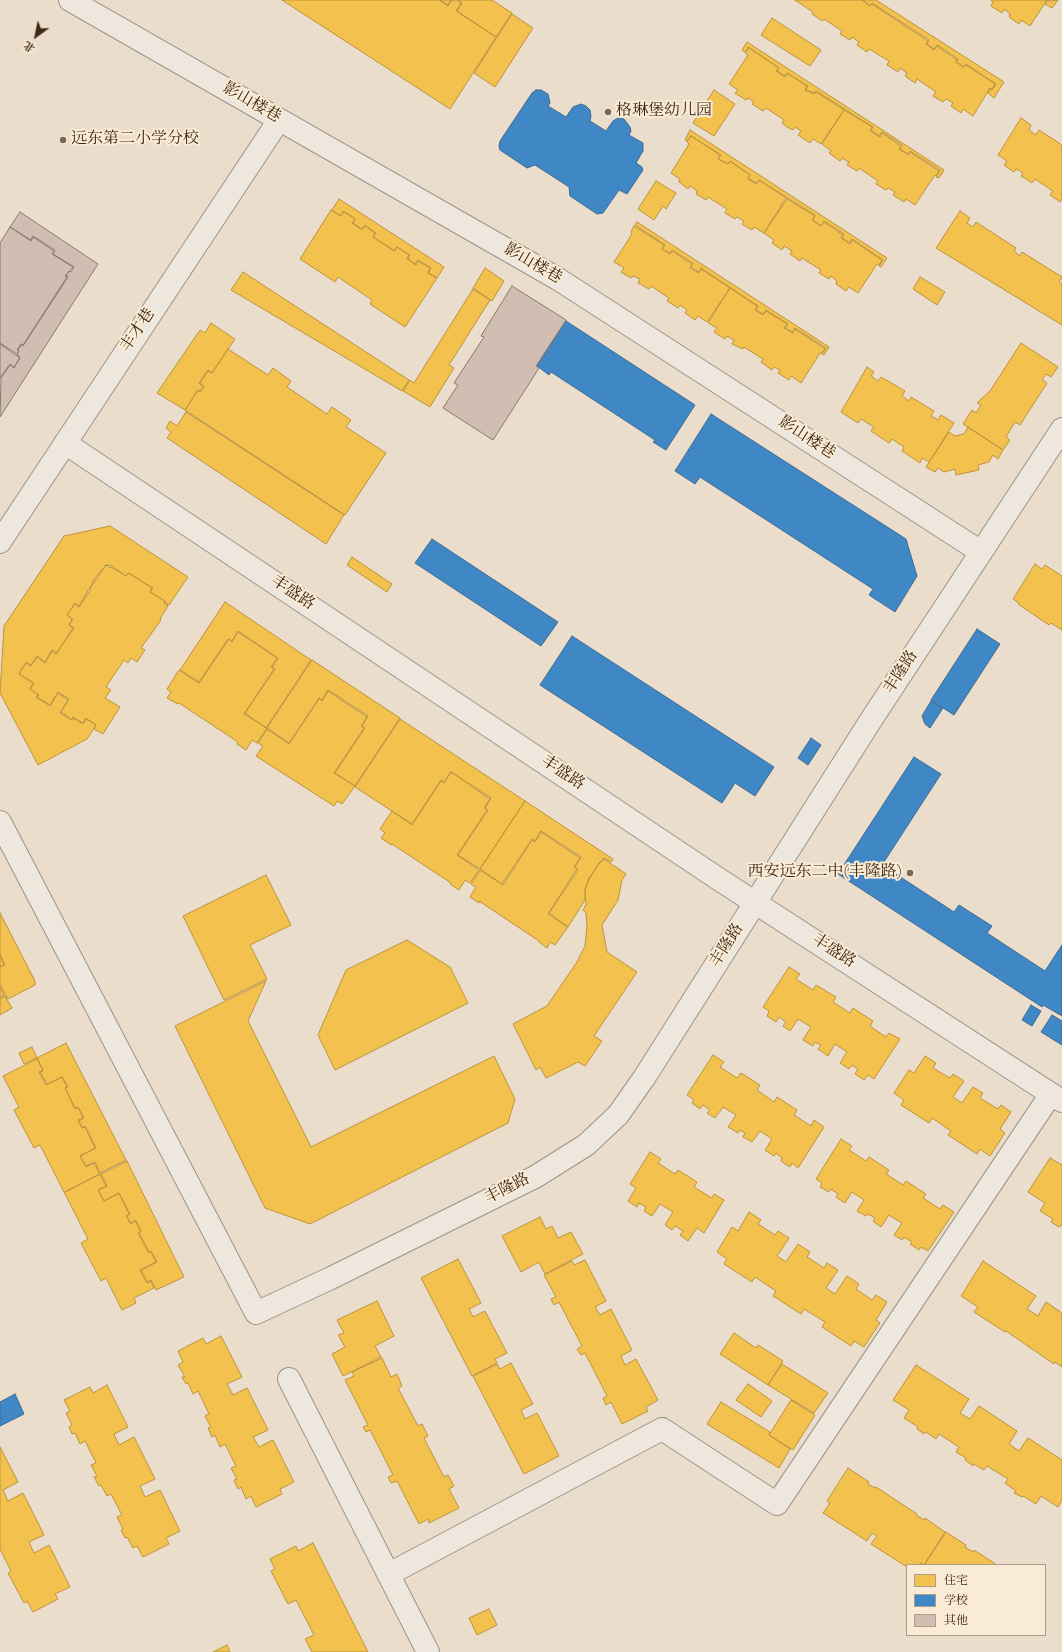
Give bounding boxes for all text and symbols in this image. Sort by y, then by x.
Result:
north arrow [16,16,56,56]
text: 北 [20,36,38,56]
street label: 影山楼巷 [218,80,284,128]
place label: 格琳堡幼儿园 [616,102,712,122]
marker: 格琳堡幼儿园 [603,107,613,117]
place label: 远东第二小学分校 [71,130,199,150]
marker: 远东第二小学分校 [58,135,68,145]
street label: 影山楼巷 [499,241,565,289]
street label: 丰才巷 [118,306,160,356]
street label: 影山楼巷 [774,414,838,464]
street label: 丰盛路 [267,573,317,615]
street label: 丰隆路 [881,648,923,698]
street label: 丰盛路 [537,753,587,795]
place label: 西安远东二中(丰隆路) [748,863,902,883]
marker: 西安远东二中(丰隆路) [905,868,915,878]
street label: 丰隆路 [707,921,749,971]
street label: 丰盛路 [808,931,858,973]
street label: 丰隆路 [482,1171,534,1209]
legend [906,1564,1046,1636]
text: 住宅 [944,1572,968,1590]
text: 学校 [944,1592,968,1610]
text: 其他 [944,1612,968,1630]

